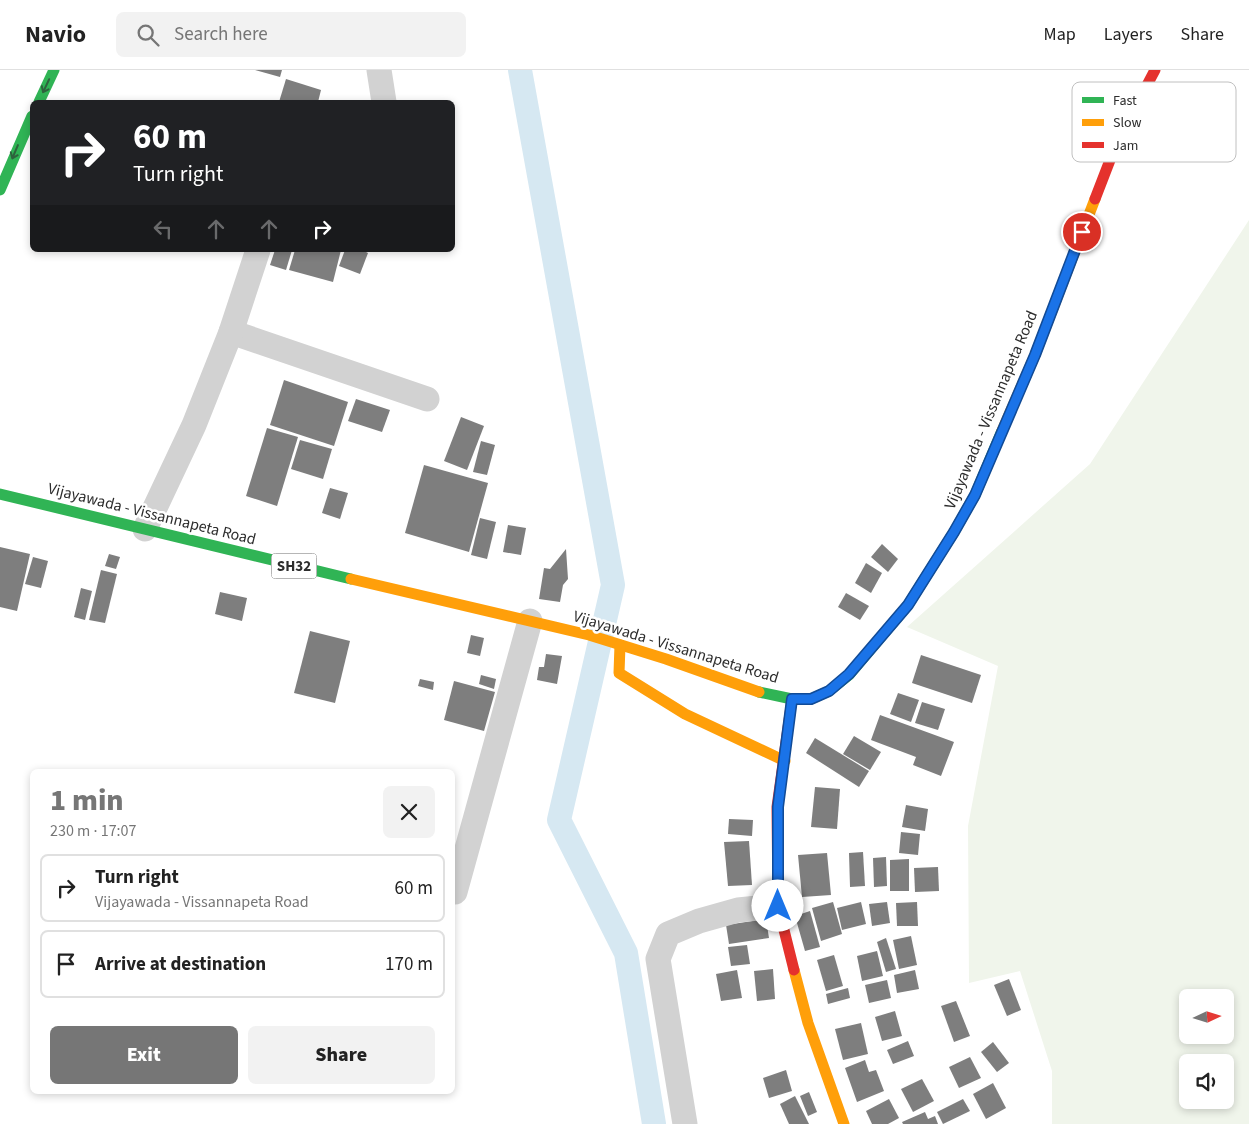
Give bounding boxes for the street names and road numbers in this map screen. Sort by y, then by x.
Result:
street label: Vijayawada - Vissannapeta Road [939,307,1043,513]
street label: Vijayawada - Vissannapeta Road [46,477,258,551]
road number: SH32 [272,554,316,578]
street label: Vijayawada - Vissannapeta Road [571,605,781,689]

